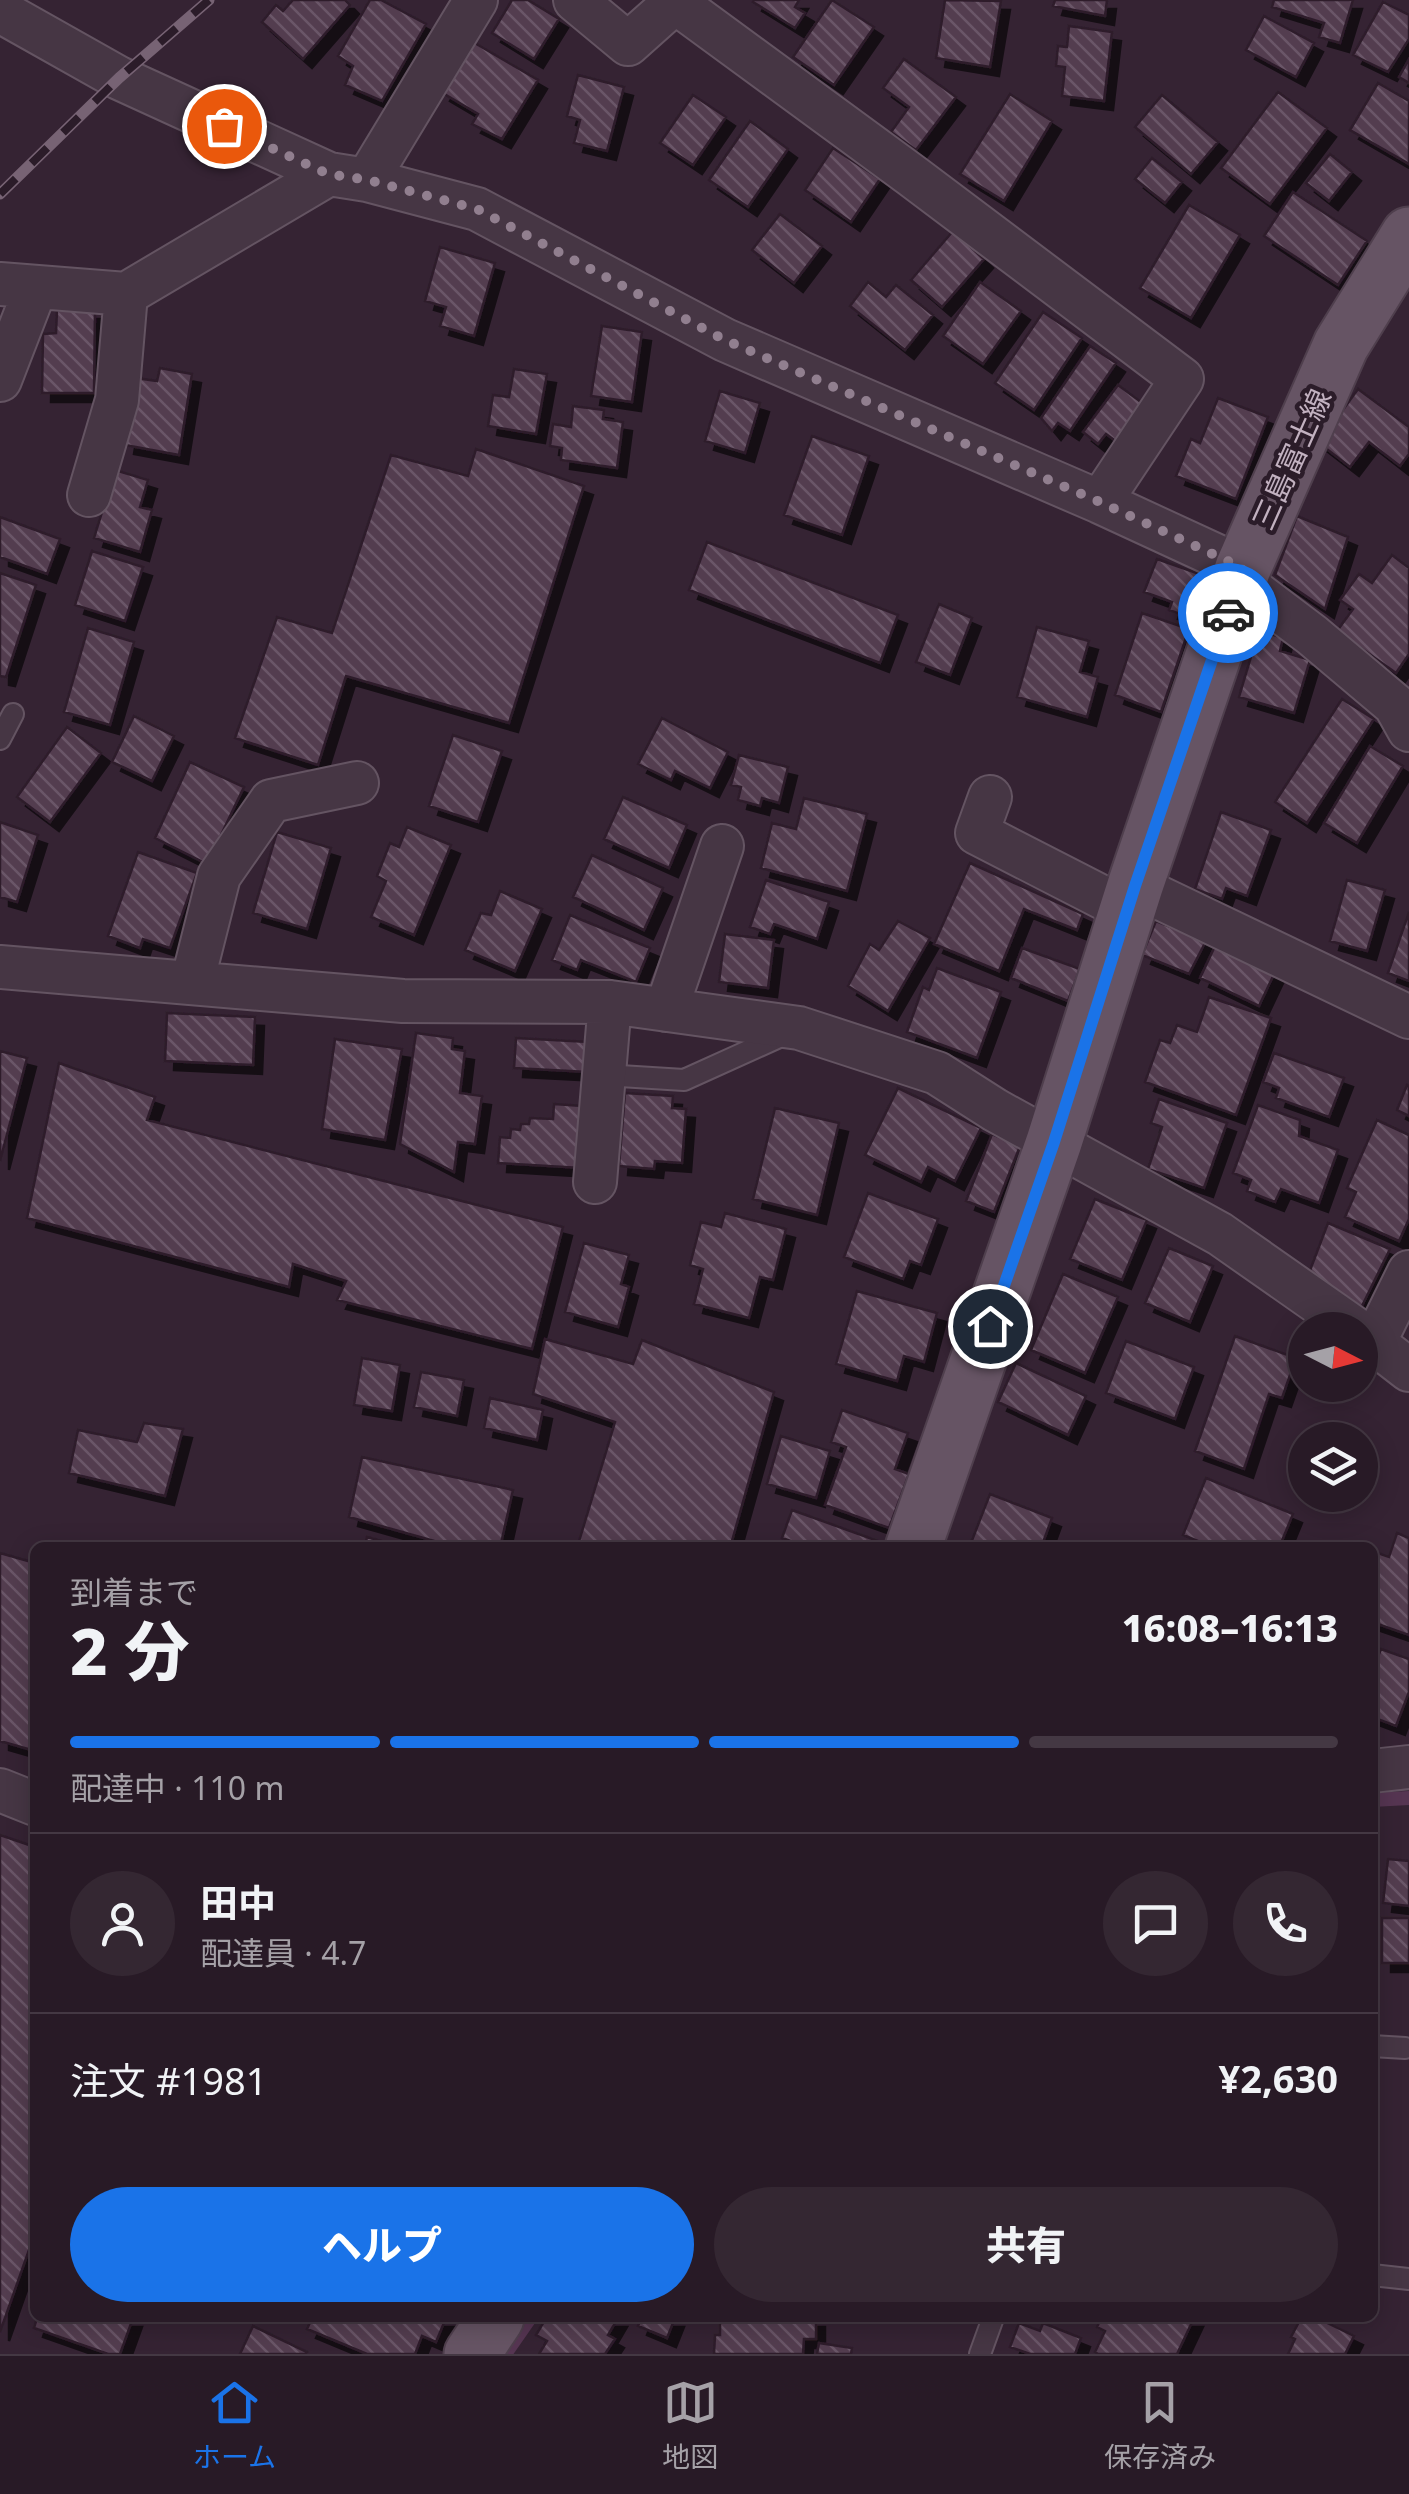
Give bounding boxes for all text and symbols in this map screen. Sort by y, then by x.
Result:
pin [182,84,267,169]
icon: bag [197,99,252,154]
street label: 三島富士線 [1242,382,1340,536]
courier [1178,563,1278,663]
icon: car [1201,586,1256,641]
pin [948,1284,1033,1369]
icon: home [963,1299,1018,1354]
north arrow [1288,1312,1378,1402]
map controls [1288,1312,1378,1512]
button: layers [1288,1422,1378,1512]
text: 到着まで [70,1570,198,1613]
text: 16:08–16:13 [1122,1601,1338,1653]
text: 2 分 [70,1606,189,1694]
text: 配達中 · 110 m [70,1766,284,1809]
button: person [70,1871,175,1976]
button: chat [1103,1871,1208,1976]
button: phone [1233,1871,1338,1976]
text: 田中 [200,1876,276,1928]
text: 配達員 · 4.7 [200,1931,366,1974]
text: ¥2,630 [1218,2052,1338,2104]
text: 注文 #1981 [70,2054,267,2106]
button: ヘルプ [70,2187,694,2302]
button: 共有 [714,2187,1338,2302]
tab: ホーム [193,2375,276,2475]
tab: 地図 [662,2375,718,2475]
tab: 保存済み [1104,2375,1216,2475]

